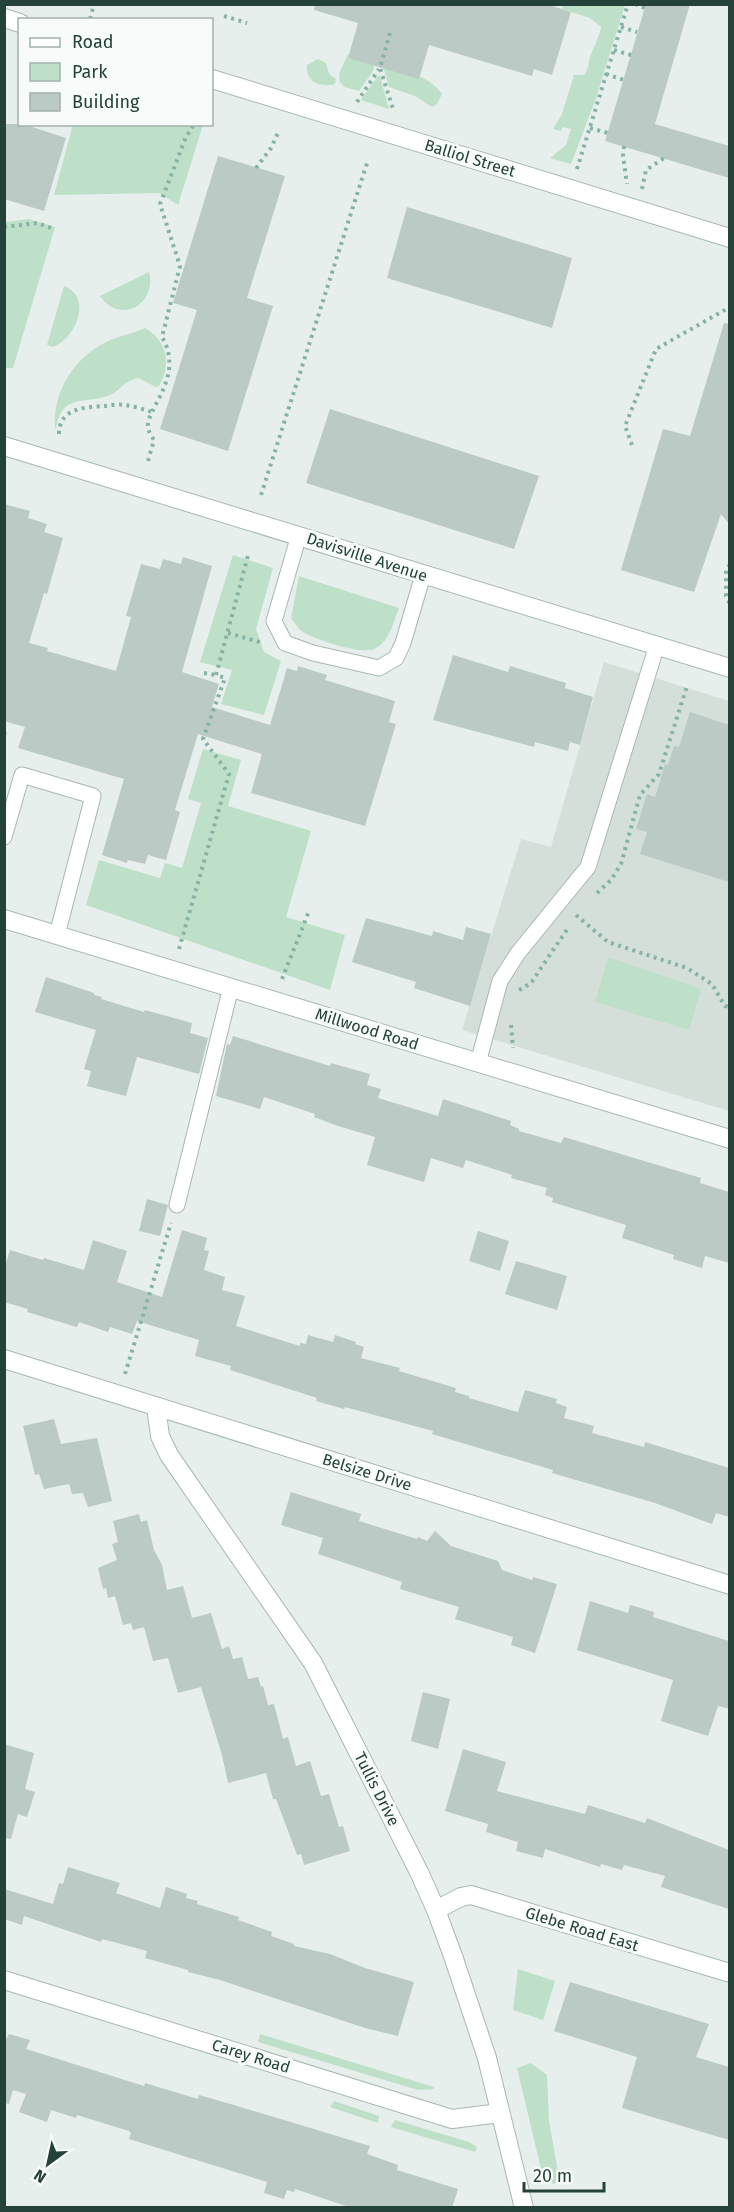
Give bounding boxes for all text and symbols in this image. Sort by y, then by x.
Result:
legend [18,18,213,126]
text: Road [72,31,114,53]
text: Park [72,61,108,83]
text: Building [72,91,140,113]
street label: Balliol Street [422,135,518,181]
street label: Davisville Avenue [304,529,430,585]
street label: Millwood Road [313,1004,421,1054]
street label: Belsize Drive [320,1449,414,1495]
street label: Tullis Drive [350,1749,404,1829]
street label: Glebe Road East [523,1903,641,1955]
street label: Carey Road [210,2035,292,2077]
north arrow [18,2134,78,2194]
scale bar [524,2155,604,2193]
text: N [30,2165,50,2187]
text: 20 m [533,2165,572,2187]

